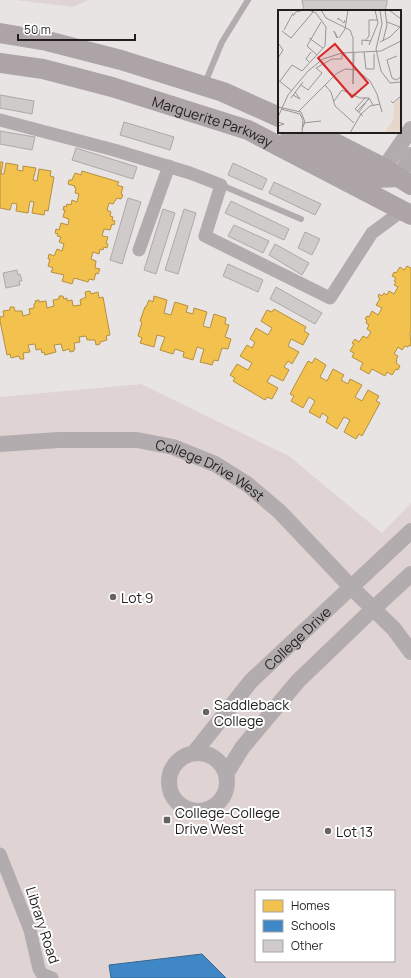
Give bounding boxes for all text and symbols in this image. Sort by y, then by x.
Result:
inset map [278,10,401,133]
scale bar [18,16,135,42]
text: 50 m [24,21,51,38]
street label: Marguerite Parkway [150,91,277,151]
street label: College Drive West [154,434,269,505]
place label: Lot 9 [121,588,154,607]
marker: Lot 9 [108,592,118,602]
street label: College Drive [260,602,335,674]
place label: Saddleback College [214,695,290,730]
marker: Saddleback College [201,707,211,717]
place label: College-College Drive West [175,803,280,838]
marker: College-College Drive West [162,815,172,825]
place label: Lot 13 [336,822,373,841]
marker: Lot 13 [323,826,333,836]
street label: Library Road [22,884,64,966]
legend [255,890,395,962]
text: Homes [291,897,330,914]
text: Schools [291,917,335,934]
text: Other [291,937,324,954]

